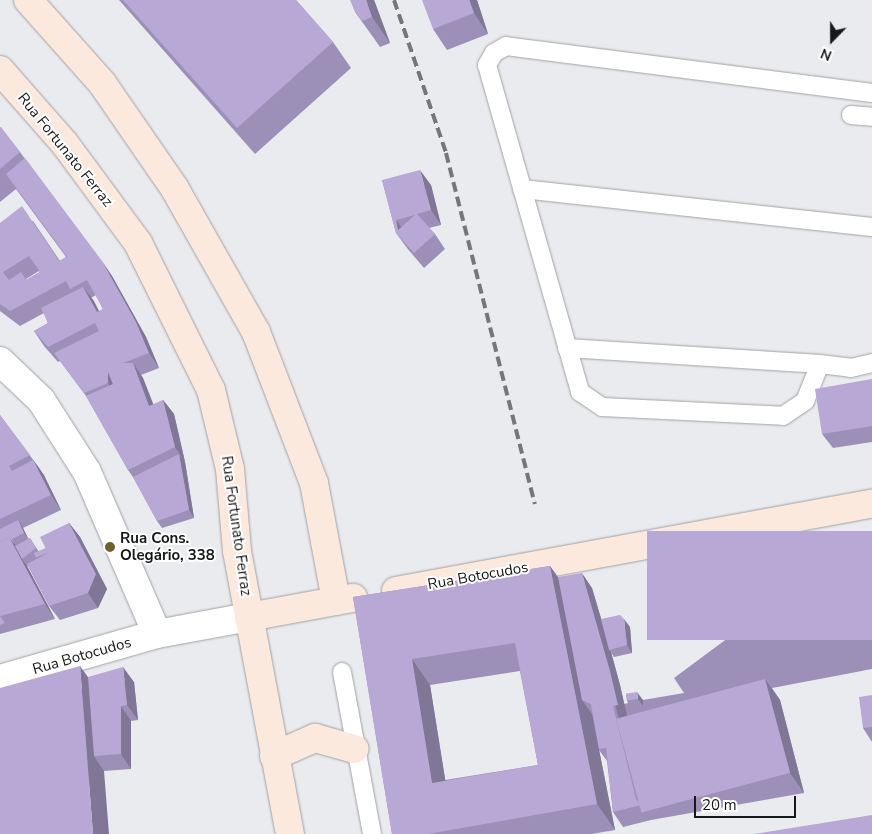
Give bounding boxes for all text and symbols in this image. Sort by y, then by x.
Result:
north arrow [807,15,857,65]
text: N [818,44,835,65]
street label: Rua Fortunato Ferraz [14,89,116,211]
street label: Rua Fortunato Ferraz [217,455,255,597]
place label: Rua Cons. Olegário, 338 [120,529,215,564]
marker: Rua Cons. Olegário, 338 [104,541,116,553]
street label: Rua Botocudos [426,558,530,594]
street label: Rua Botocudos [31,633,133,679]
scale bar [697,786,800,818]
text: 20 m [702,795,737,815]

